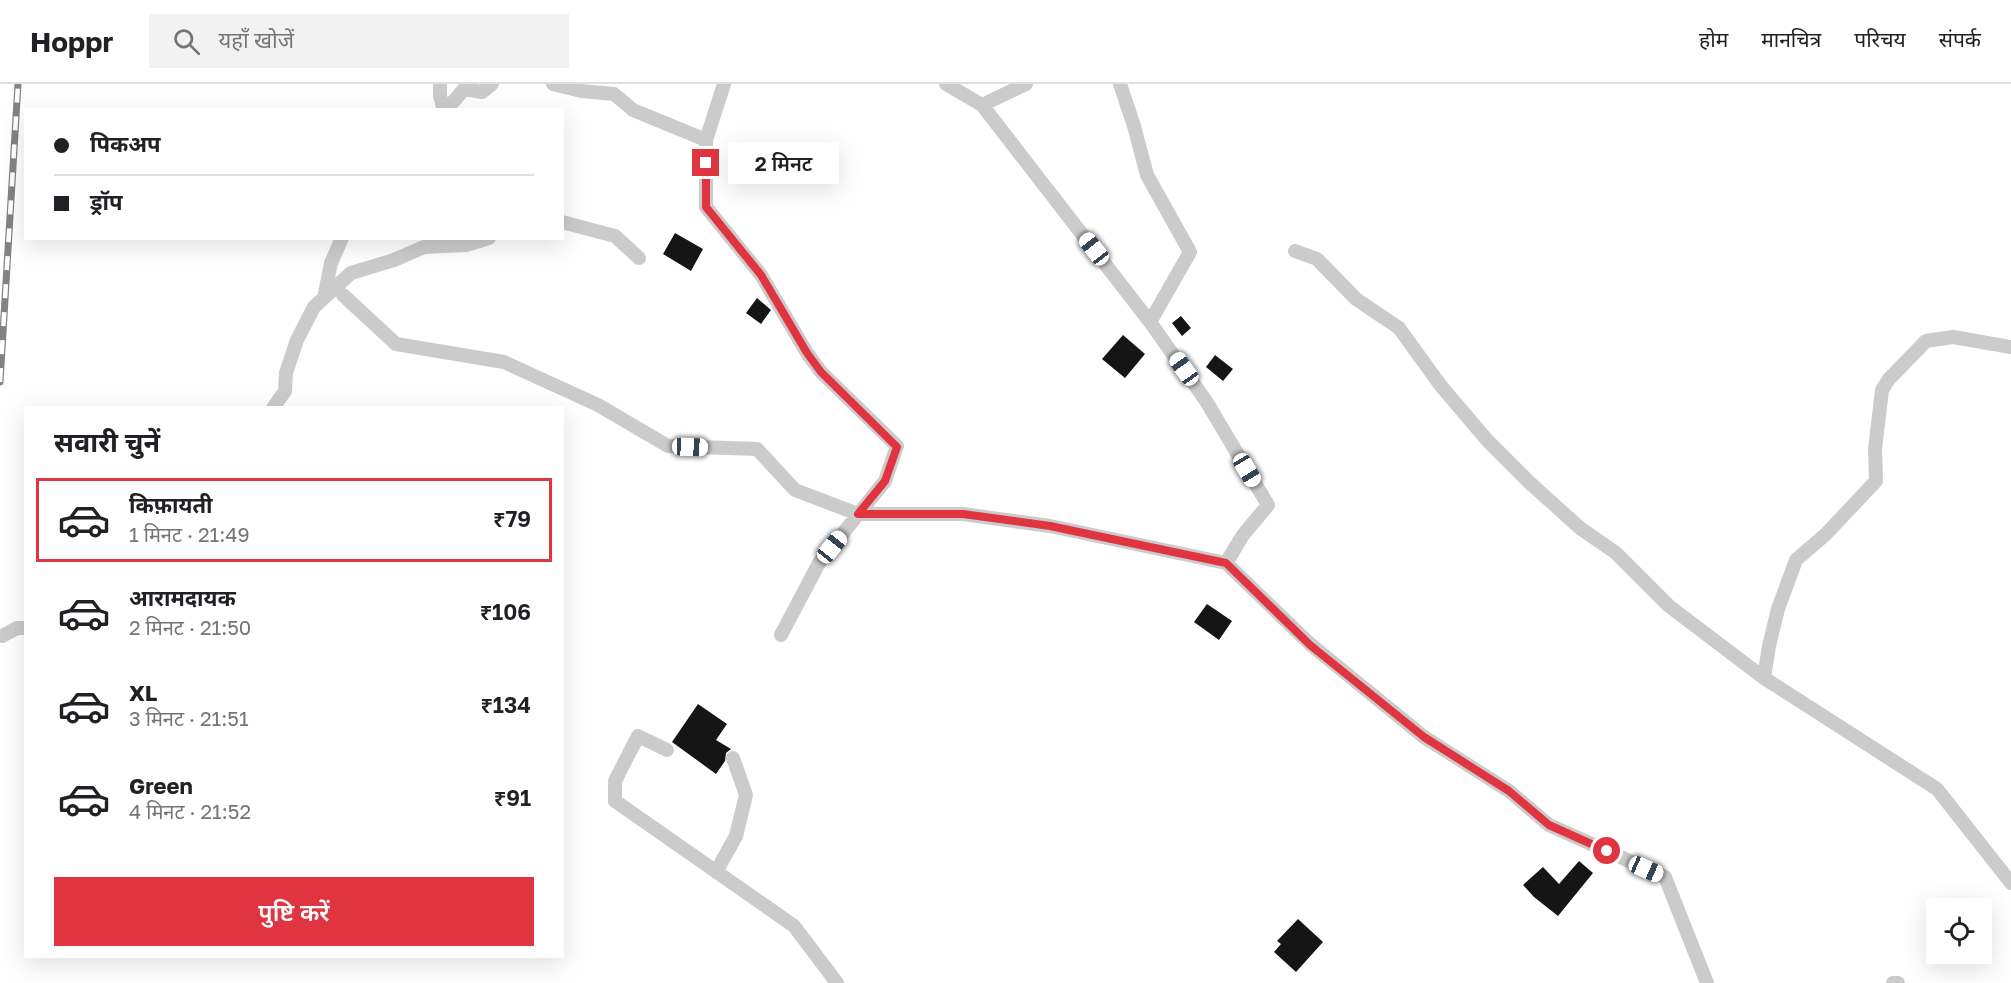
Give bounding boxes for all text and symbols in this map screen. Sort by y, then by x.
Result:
search box [149,14,569,68]
text: Hoppr [30,25,113,58]
icon: search [170,25,203,58]
text: यहाँ खोजें [218,26,294,53]
text: होम [1699,26,1728,52]
text: मानचित्र [1761,26,1821,52]
text: परिचय [1854,26,1906,52]
text: संपर्क [1939,26,1981,52]
text: पिकअप [90,130,161,157]
callout: 2 मिनट [727,142,838,184]
route end [692,149,719,176]
text: 2 मिनट [755,151,812,175]
text: ड्रॉप [90,188,123,215]
car [1076,229,1112,269]
car [1166,349,1202,389]
text: सवारी चुनें [54,426,160,458]
car [672,437,708,457]
car [1230,450,1264,490]
text: किफ़ायती [129,491,213,518]
icon: car [57,493,111,547]
text: ₹79 [493,505,531,532]
text: 1 मिनट · 21:49 [129,522,250,546]
car [814,527,850,567]
text: आरामदायक [129,584,236,611]
icon: car [57,586,111,640]
text: ₹106 [480,598,531,625]
text: 2 मिनट · 21:50 [129,615,251,639]
icon: car [57,679,111,733]
text: XL [129,679,157,706]
text: ₹134 [480,691,531,718]
text: 3 मिनट · 21:51 [129,706,249,730]
icon: car [57,772,111,826]
text: Green [129,772,193,799]
text: ₹91 [494,784,531,811]
text: 4 मिनट · 21:52 [129,799,251,823]
route start [1593,837,1620,864]
car [1626,853,1666,885]
button: पुष्टि करें [54,877,534,946]
map controls [1926,898,1992,964]
button: locate [1926,898,1992,964]

